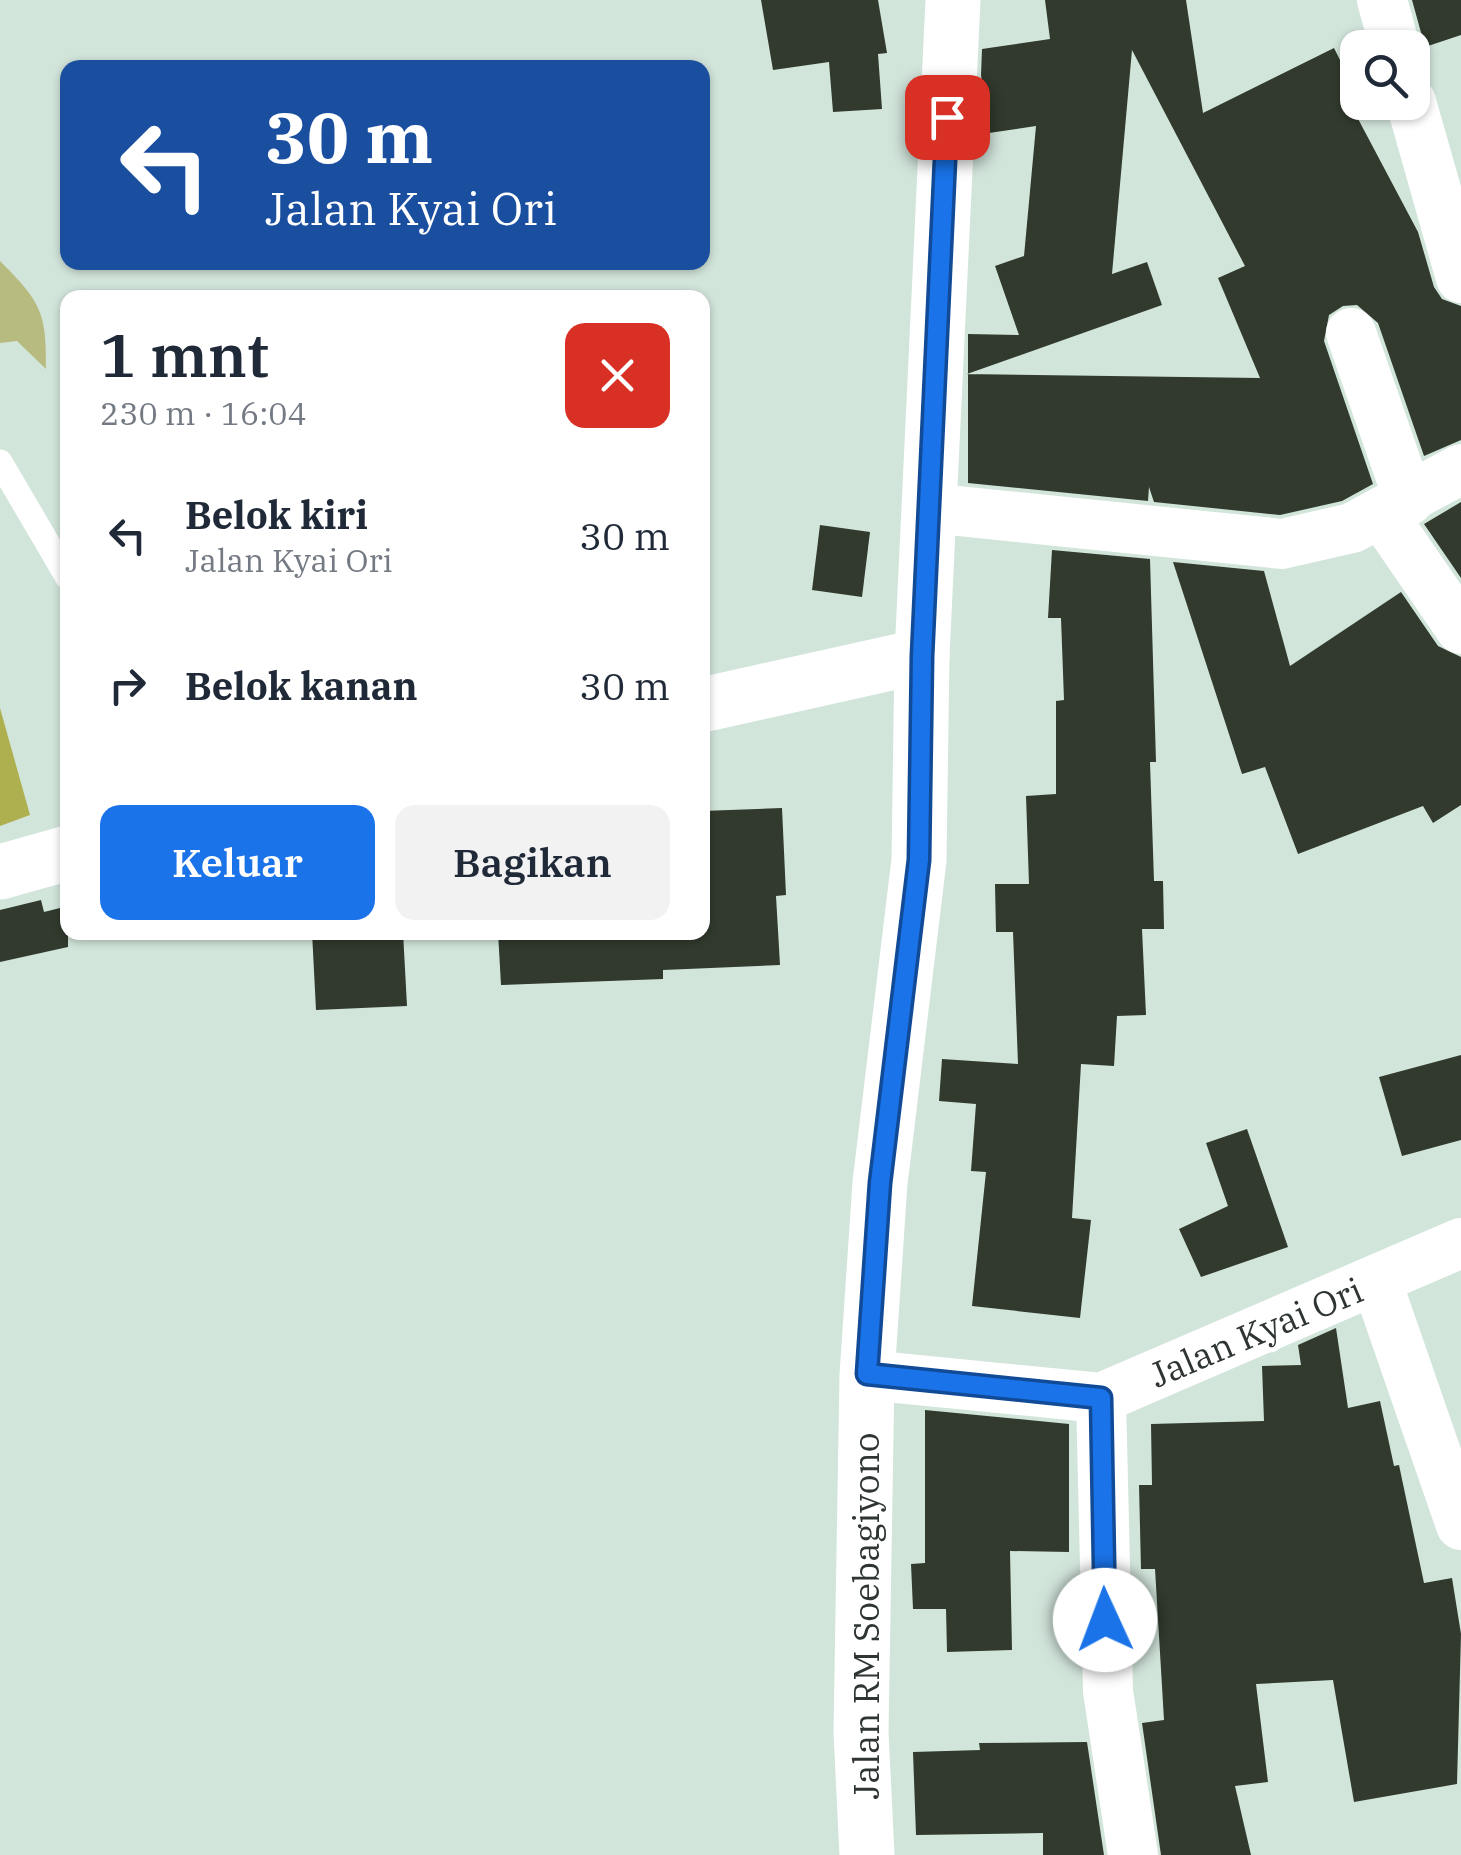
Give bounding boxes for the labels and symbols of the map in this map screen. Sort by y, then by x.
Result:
pin [905,75,990,160]
street label: Jalan Kyai Ori [1142,1266,1370,1398]
street label: Jalan RM Soebagiyono [843,1432,889,1800]
position arrow [1053,1568,1157,1672]

